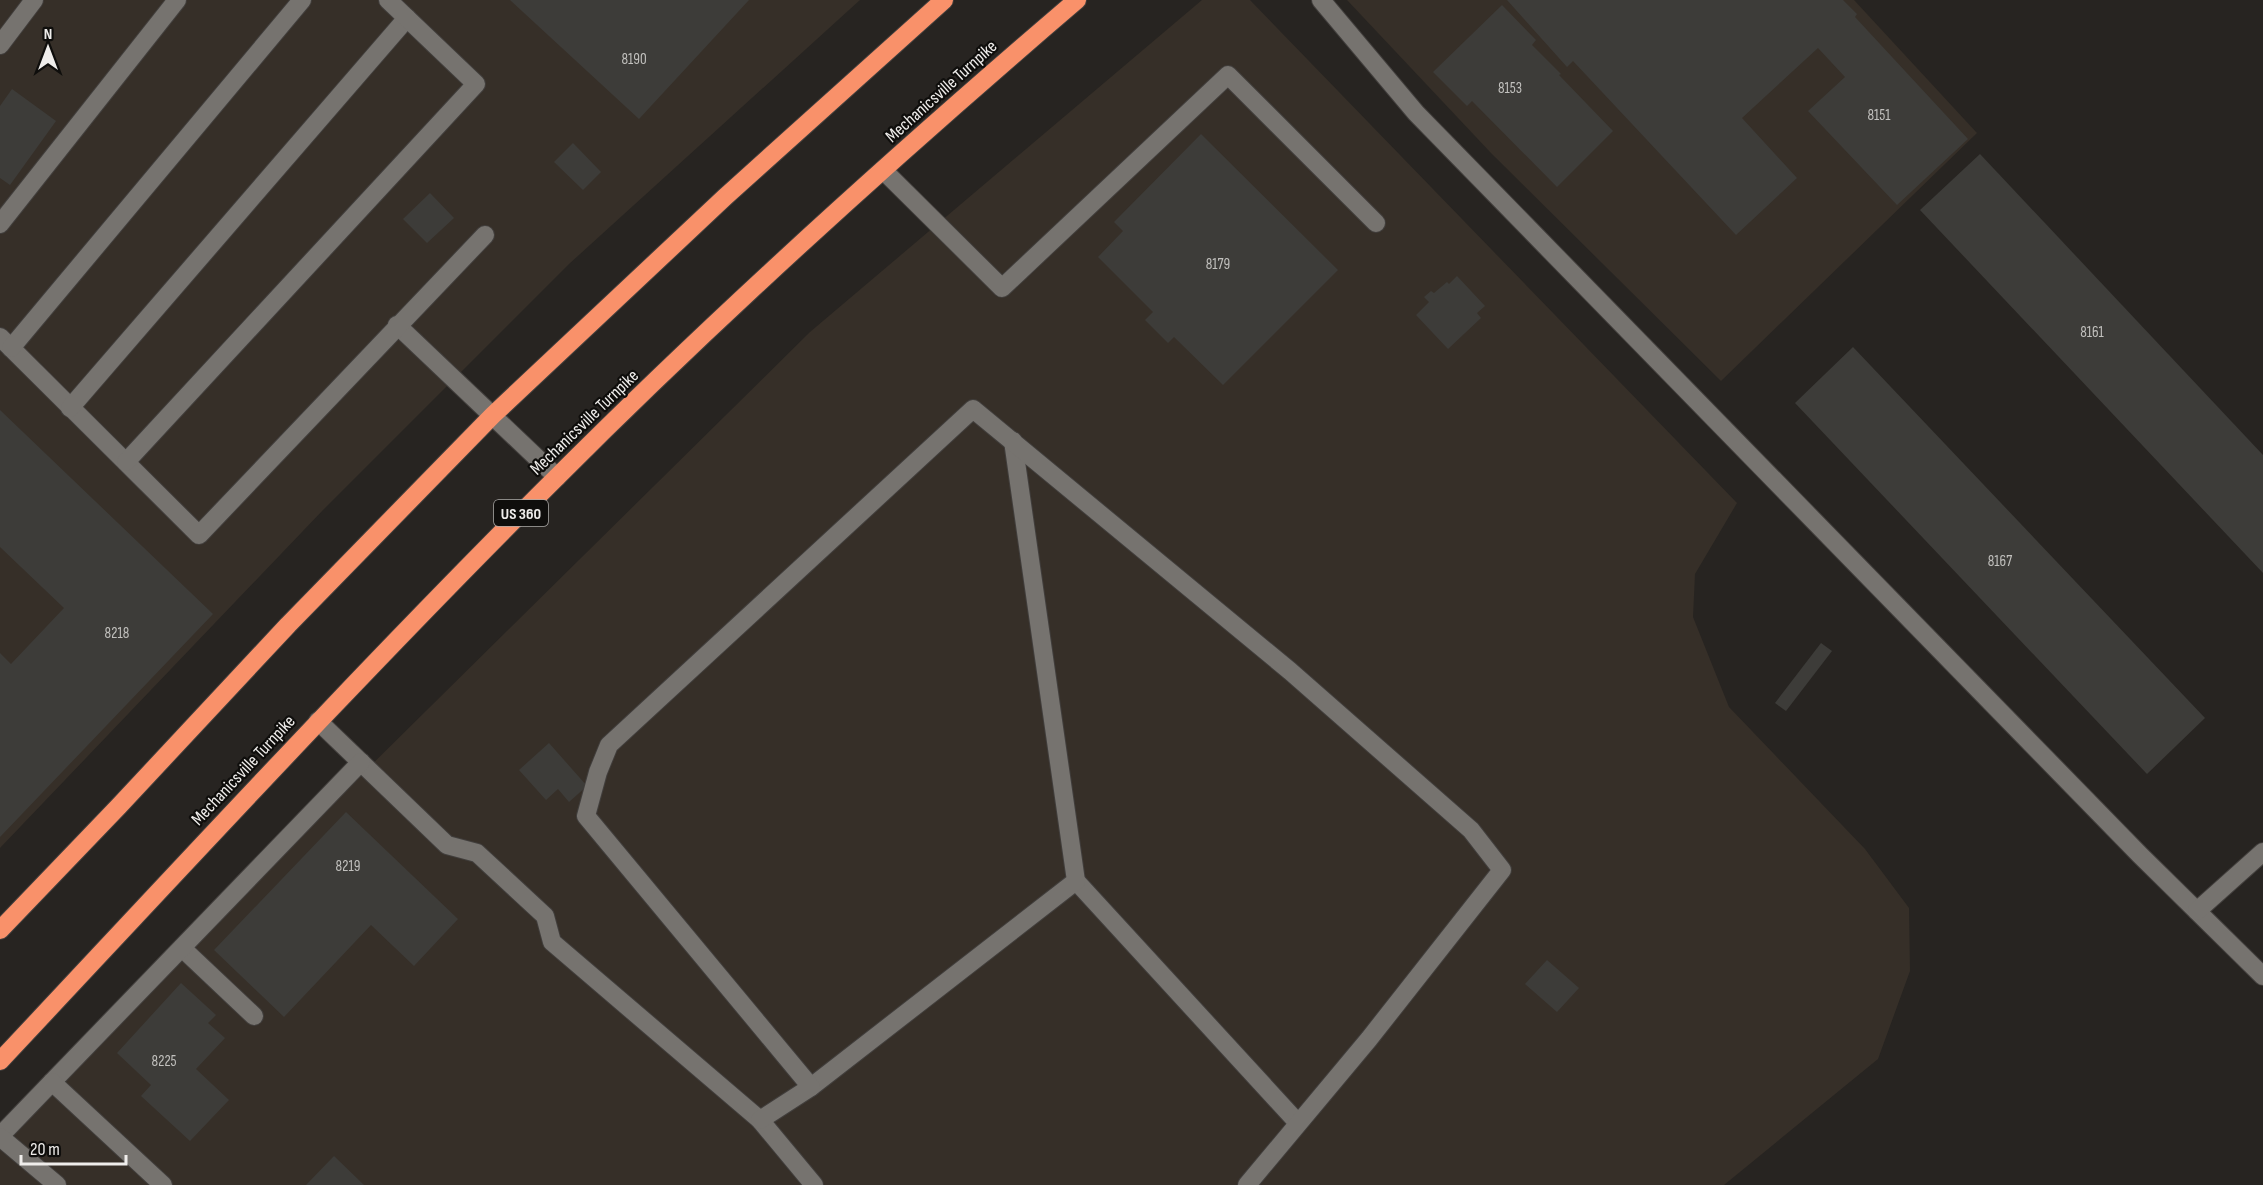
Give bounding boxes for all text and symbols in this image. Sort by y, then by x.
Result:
north arrow [18,18,78,78]
text: N [44,25,52,44]
street label: Mechanicsville Turnpike [881,36,1001,147]
house number: 8190 [621,50,647,69]
house number: 8153 [1498,79,1522,98]
house number: 8151 [1867,106,1891,125]
house number: 8179 [1206,255,1230,274]
house number: 8161 [2080,323,2105,342]
street label: Mechanicsville Turnpike [526,365,643,479]
road number: US 360 [494,500,548,526]
house number: 8167 [1988,552,2012,571]
house number: 8218 [105,624,129,643]
street label: Mechanicsville Turnpike [187,711,300,830]
house number: 8219 [336,857,360,876]
house number: 8225 [151,1052,177,1071]
scale bar [21,1128,126,1166]
text: 20 m [30,1139,60,1160]

